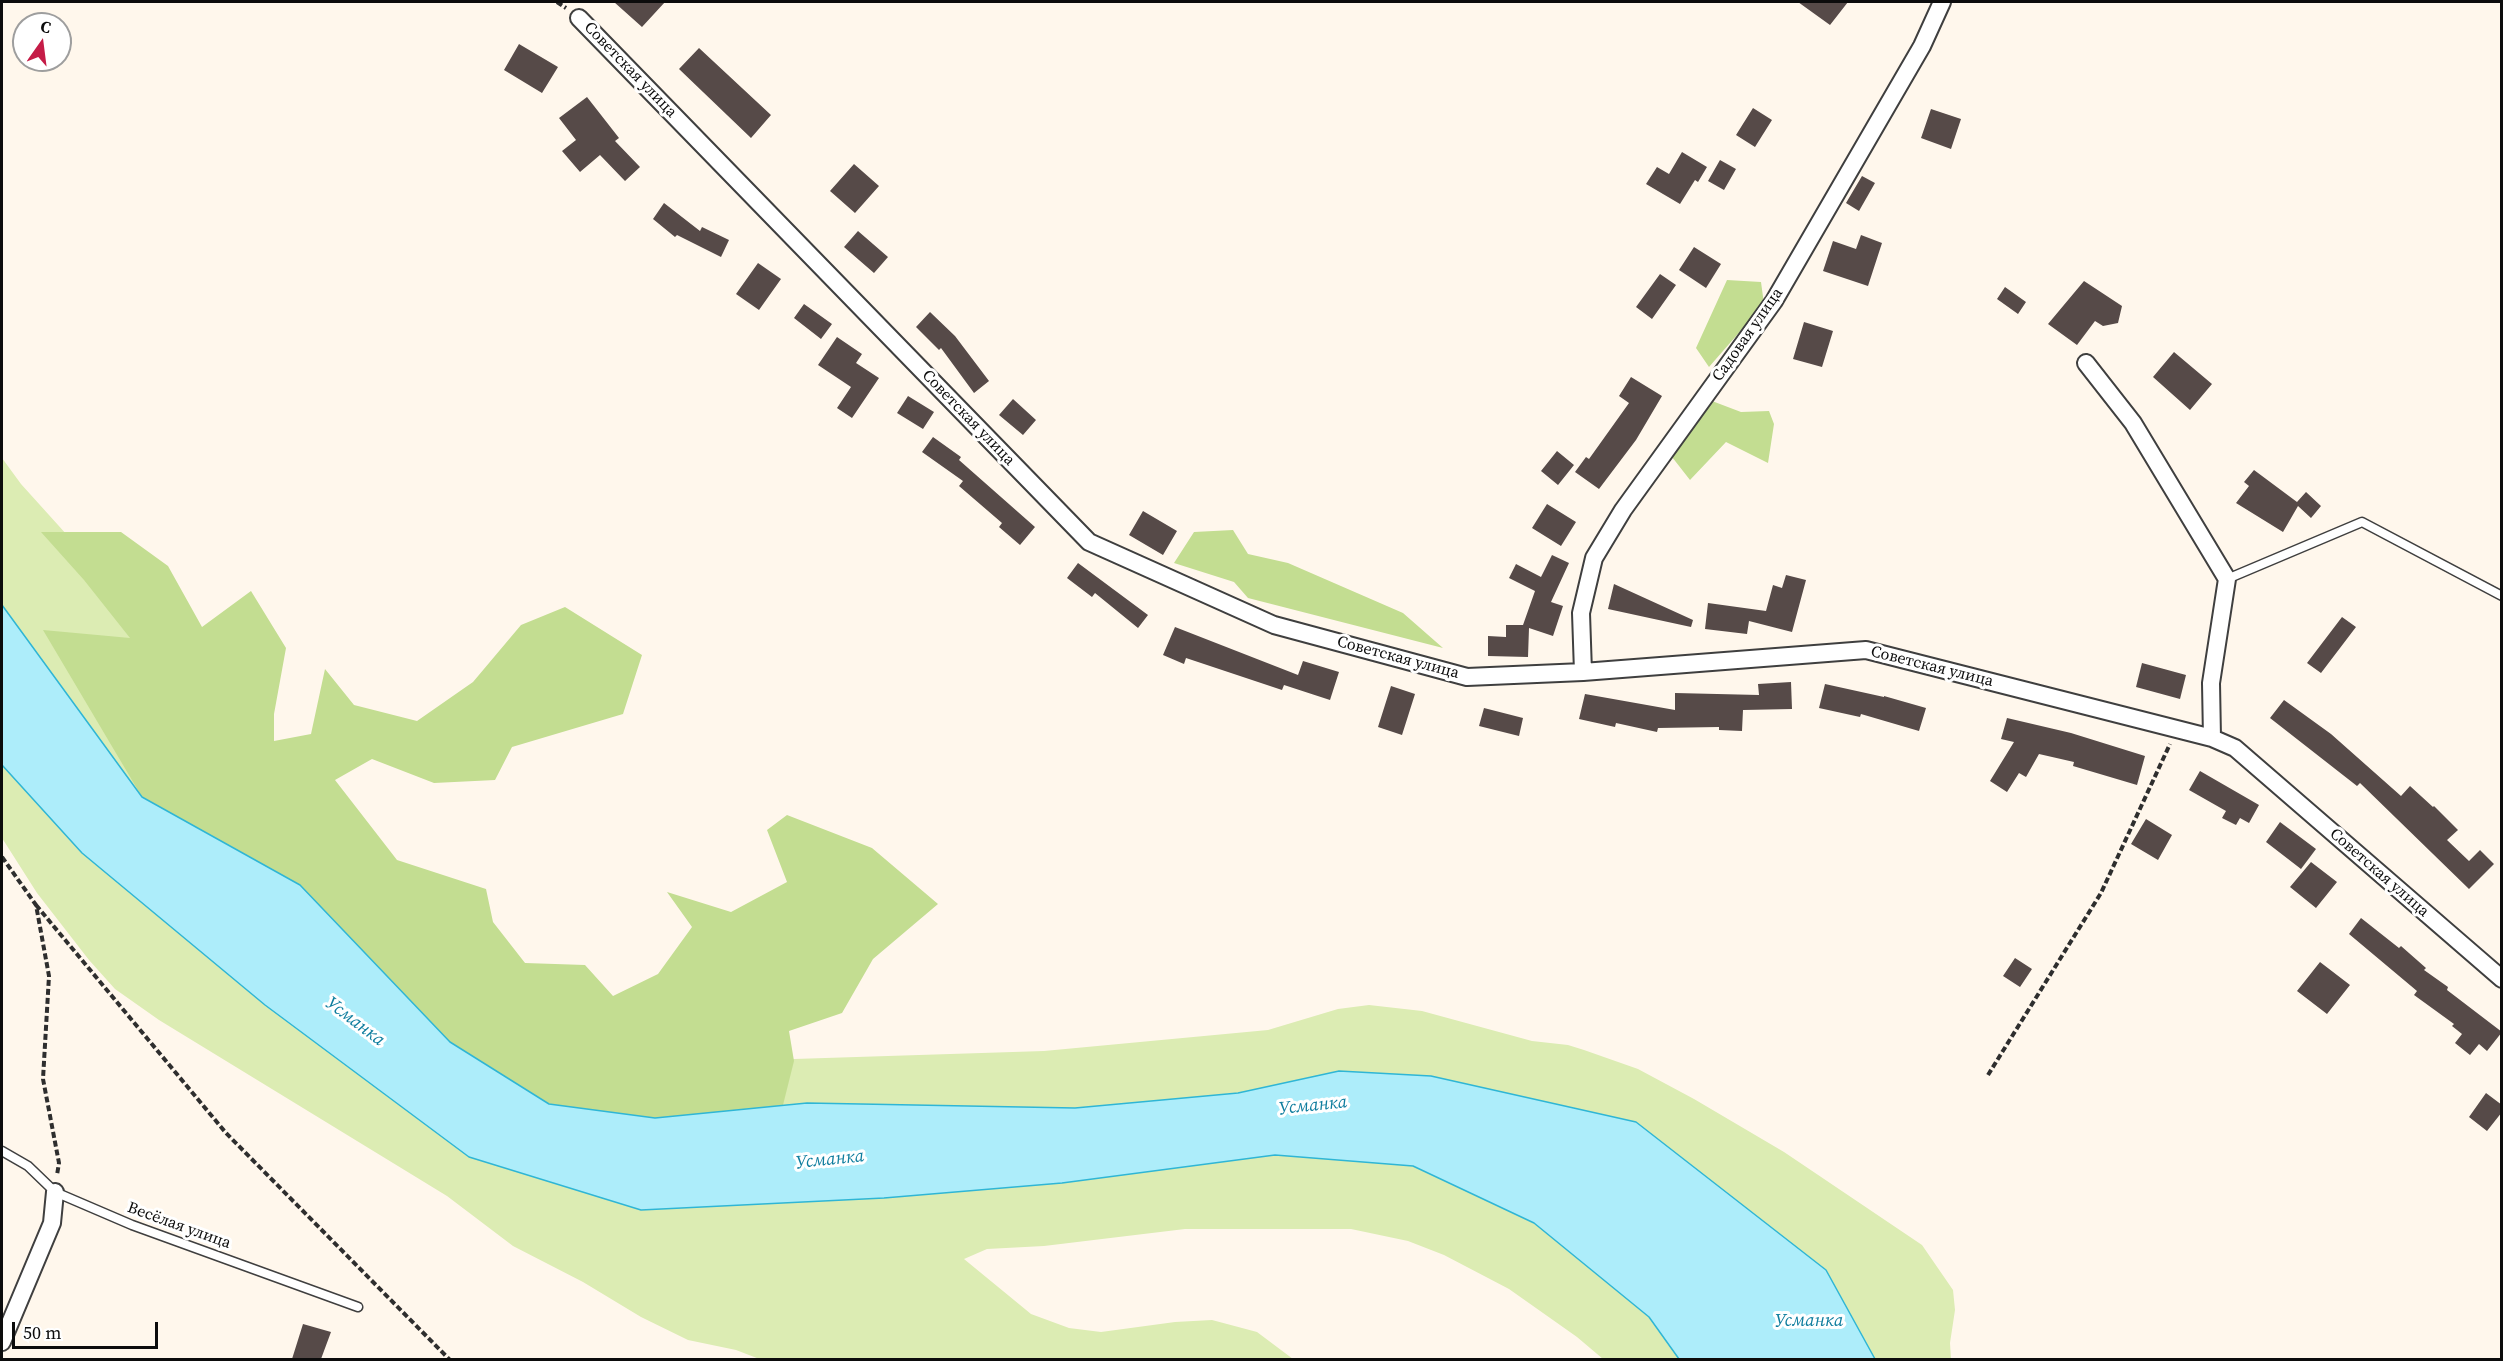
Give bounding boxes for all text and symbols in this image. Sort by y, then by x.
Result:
north arrow [12,12,72,72]
text: С [38,15,53,38]
street label: Советская улица [579,18,681,122]
street label: Садовая улица [1709,285,1787,385]
street label: Советская улица [917,366,1019,470]
street label: Советская улица [1335,632,1461,684]
street label: Советская улица [1869,642,1995,692]
street label: Советская улица [2325,825,2433,921]
water label: Усманка [321,993,389,1051]
water label: Усманка [1278,1092,1348,1120]
water label: Усманка [795,1146,865,1174]
street label: Весёлая улица [125,1198,233,1254]
scale bar [15,1310,160,1348]
water label: Усманка [1775,1310,1843,1332]
text: 50 m [23,1320,61,1345]

